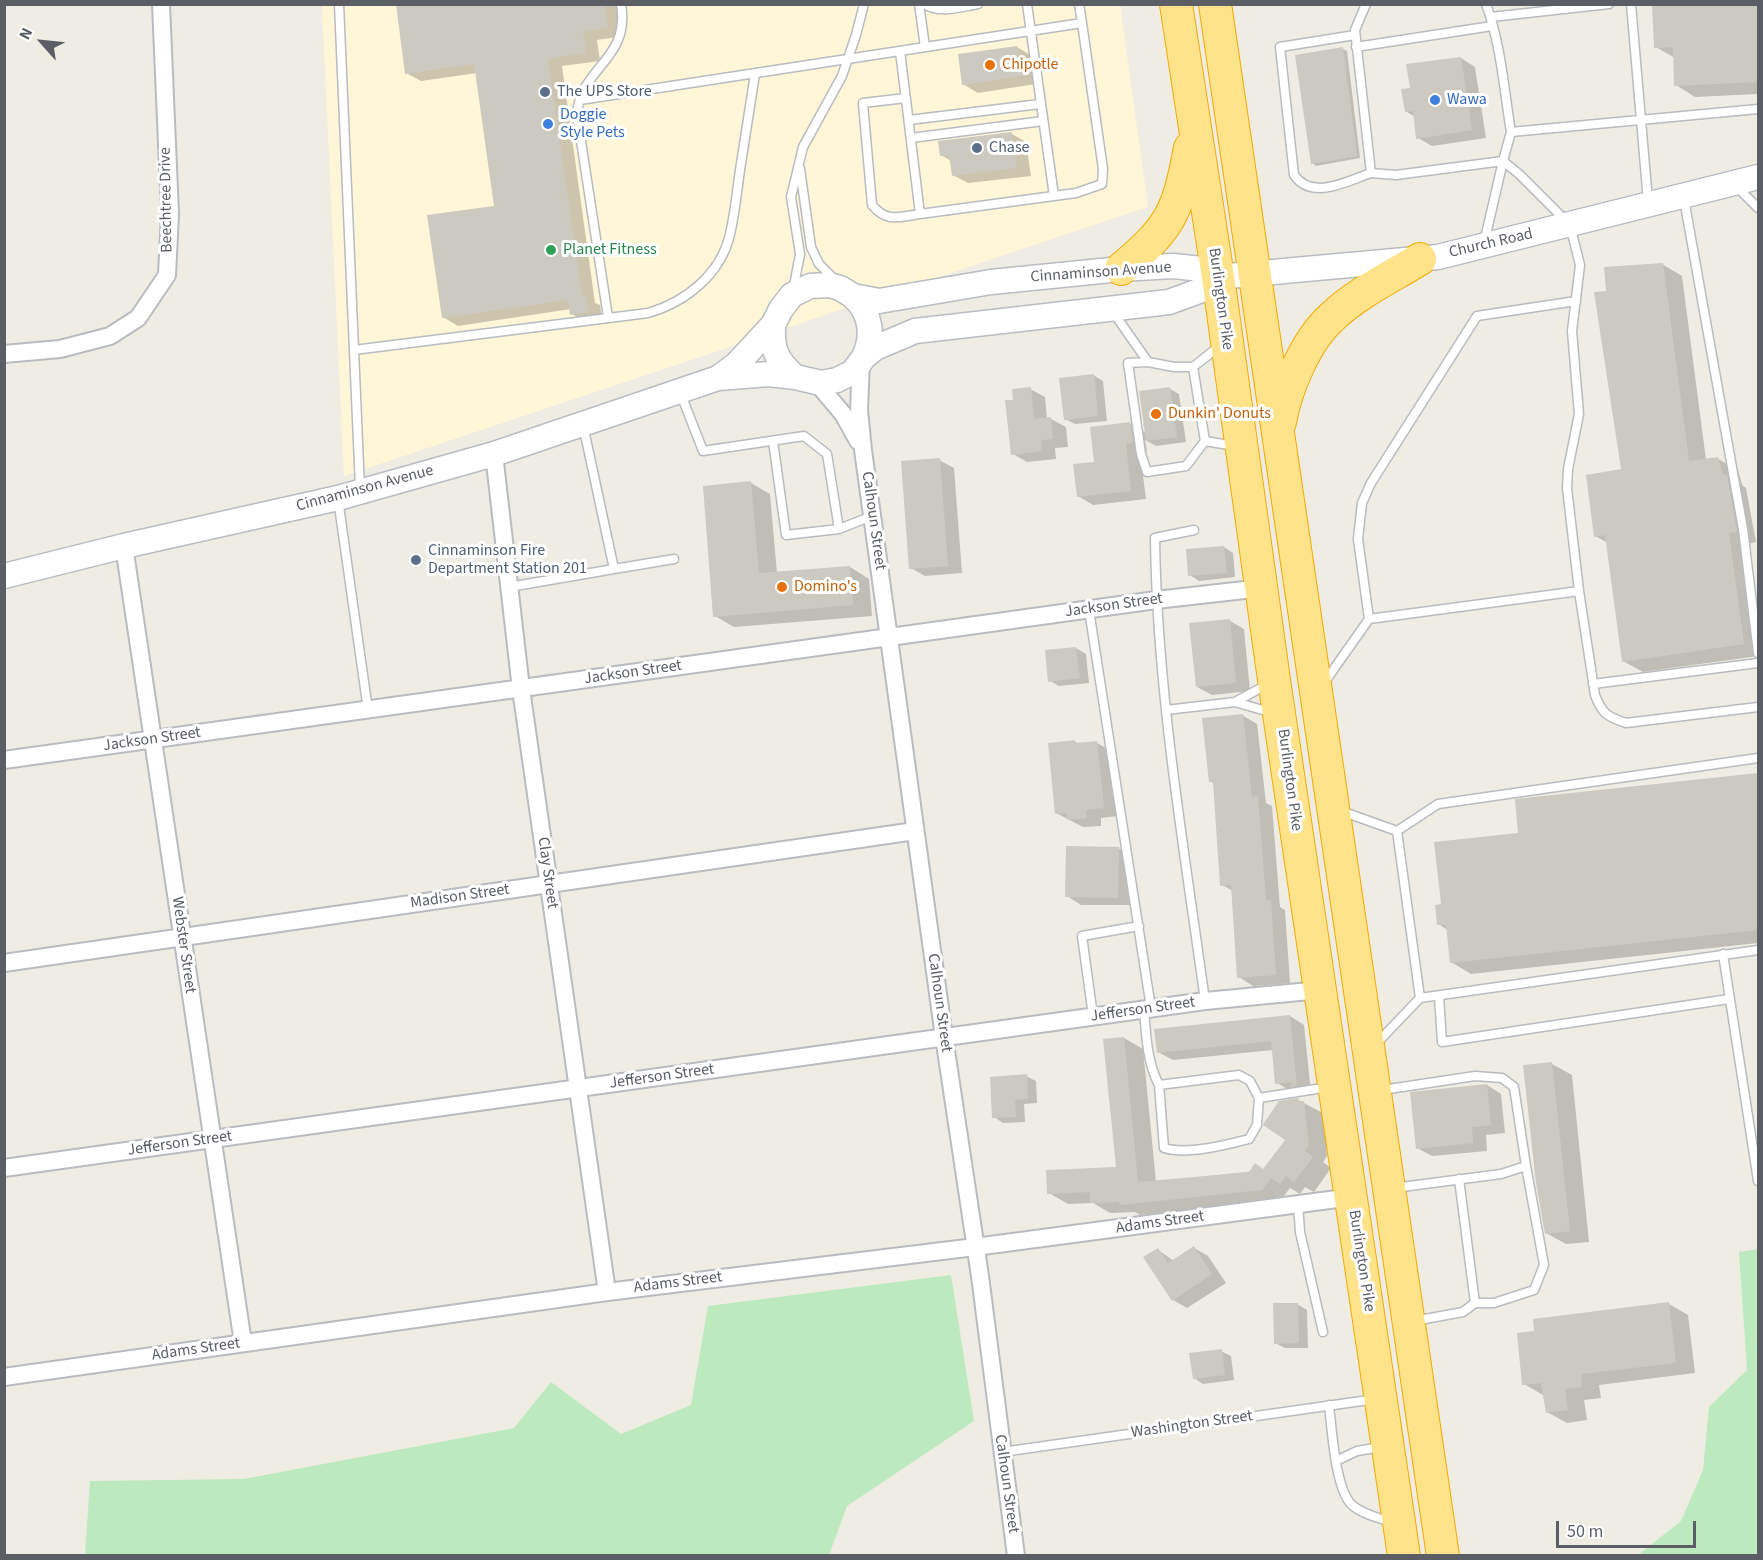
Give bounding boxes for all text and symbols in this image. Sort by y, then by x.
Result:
north arrow [12,12,72,72]
text: N [14,24,38,44]
place label: Chipotle [1002,55,1058,75]
marker: Chipotle [983,58,997,72]
place label: The UPS Store [557,82,652,102]
marker: The UPS Store [538,85,552,99]
place label: Wawa [1447,90,1487,110]
marker: Wawa [1428,93,1442,107]
place label: Doggie Style Pets [560,105,625,143]
marker: Doggie Style Pets [541,117,555,131]
place label: Chase [989,138,1030,158]
marker: Chase [970,141,984,155]
street label: Beechtree Drive [156,147,178,253]
street label: Church Road [1447,225,1535,263]
place label: Planet Fitness [563,240,657,260]
marker: Planet Fitness [544,243,558,257]
street label: Burlington Pike [1203,247,1237,351]
street label: Cinnaminson Avenue [1030,258,1172,288]
place label: Dunkin' Donuts [1168,404,1271,424]
marker: Dunkin' Donuts [1149,407,1163,421]
street label: Cinnaminson Avenue [294,461,436,517]
street label: Calhoun Street [857,470,889,572]
place label: Cinnaminson Fire Department Station 201 [428,541,587,579]
marker: Cinnaminson Fire Department Station 201 [409,553,423,567]
place label: Domino's [794,577,857,597]
marker: Domino's [775,580,789,594]
street label: Jackson Street [1064,590,1164,622]
street label: Jackson Street [583,657,683,689]
street label: Jackson Street [102,724,202,756]
street label: Burlington Pike [1272,728,1306,832]
street label: Clay Street [532,836,562,910]
street label: Madison Street [409,881,511,913]
street label: Webster Street [167,895,199,995]
street label: Calhoun Street [923,952,955,1054]
street label: Jefferson Street [1089,993,1197,1027]
street label: Jefferson Street [608,1060,716,1094]
street label: Jefferson Street [126,1127,234,1161]
street label: Adams Street [1115,1207,1205,1239]
street label: Burlington Pike [1343,1209,1379,1313]
street label: Adams Street [633,1268,723,1298]
street label: Adams Street [151,1334,241,1366]
street label: Washington Street [1130,1407,1254,1443]
street label: Calhoun Street [990,1433,1022,1535]
scale bar [1559,1509,1698,1547]
text: 50 m [1567,1519,1603,1544]

